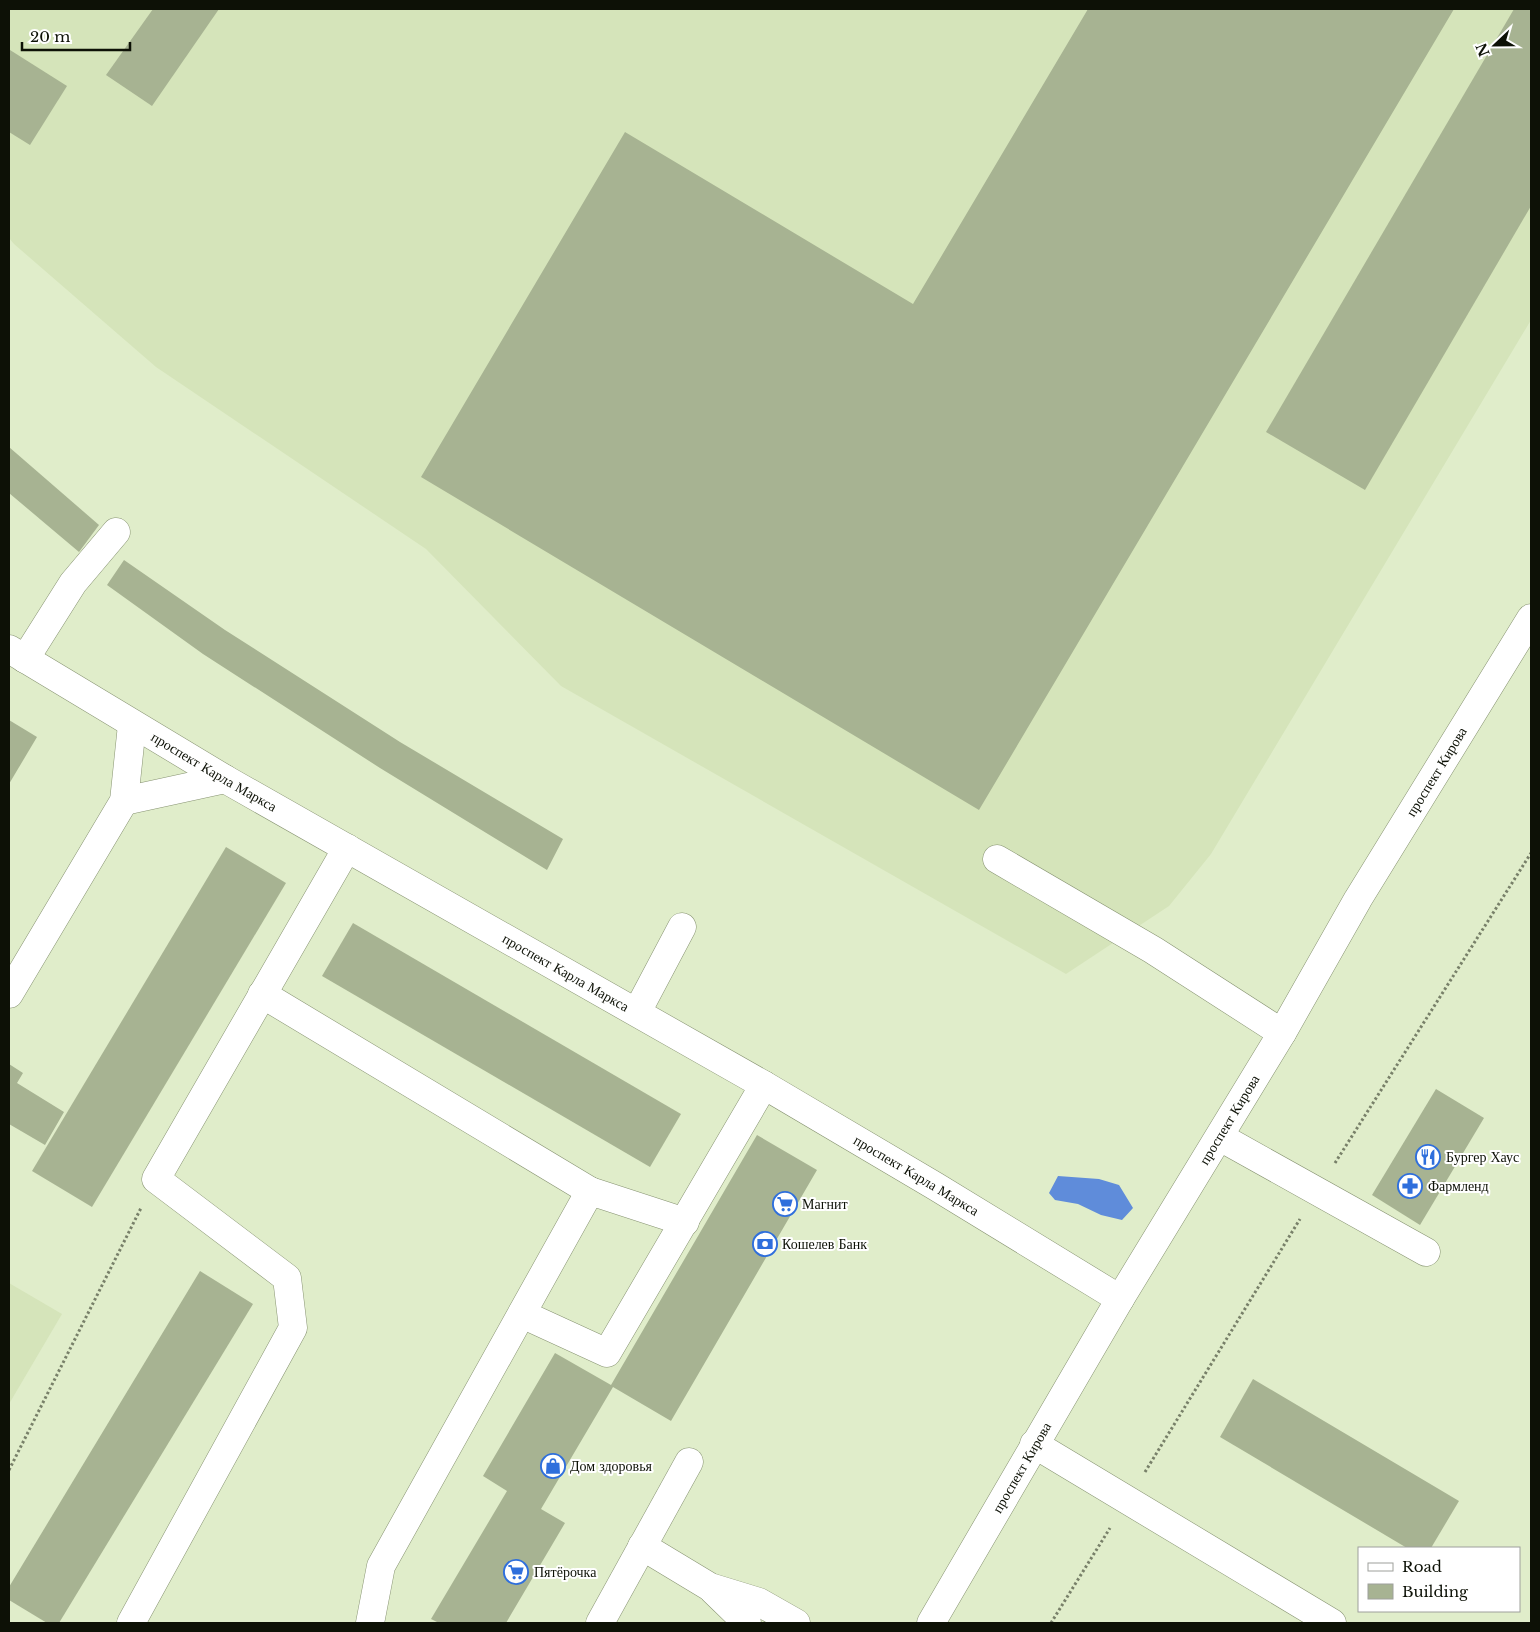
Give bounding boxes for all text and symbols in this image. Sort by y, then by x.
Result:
scale bar [22,20,130,52]
north arrow [1470,20,1520,70]
text: 20 m [30,27,70,46]
text: N [1472,40,1494,59]
street label: проспект Кирова [1402,723,1471,820]
street label: проспект Карла Маркса [148,728,281,816]
street label: проспект Карла Маркса [499,929,633,1016]
street label: проспект Кирова [1195,1071,1264,1168]
street label: проспект Карла Маркса [850,1131,983,1220]
restaurant icon: Бургер Хаус [1415,1144,1441,1170]
place label: Бургер Хаус [1446,1148,1519,1166]
pharmacy icon: Фармленд [1397,1173,1423,1199]
place label: Фармленд [1428,1177,1489,1195]
supermarket icon: Магнит [772,1191,798,1217]
place label: Магнит [802,1195,848,1213]
bank icon: Кошелев Банк [752,1231,778,1257]
place label: Кошелев Банк [782,1235,867,1253]
street label: проспект Кирова [988,1418,1056,1516]
shop icon: Дом здоровья [540,1453,566,1479]
place label: Дом здоровья [570,1457,653,1475]
legend [1358,1547,1520,1612]
text: Road [1402,1557,1442,1576]
supermarket icon: Пятёрочка [503,1559,529,1585]
place label: Пятёрочка [534,1563,597,1581]
text: Building [1402,1582,1469,1601]

